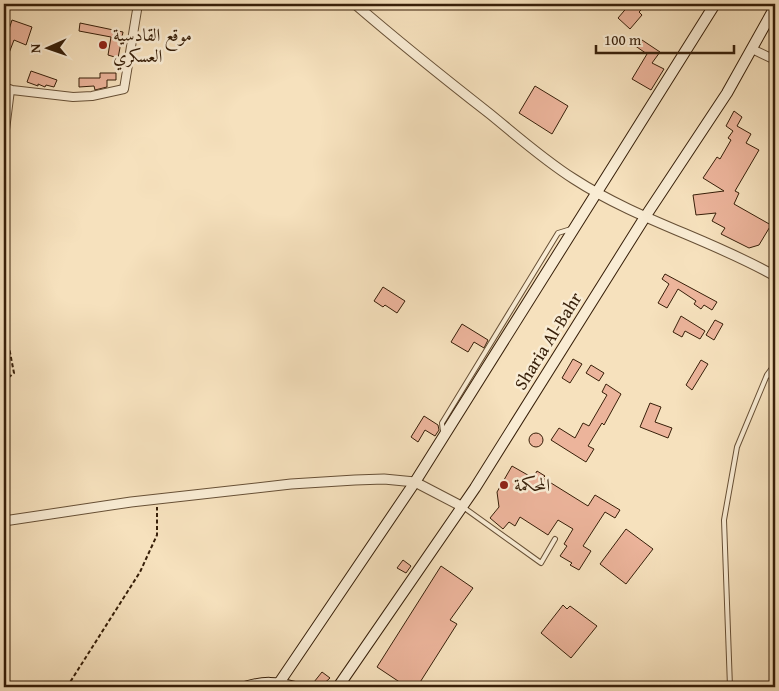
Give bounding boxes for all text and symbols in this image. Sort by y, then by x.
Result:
place label: موقع القادسية العسكري [113,21,192,71]
north arrow [22,22,72,72]
scale bar [596,22,734,54]
text: 100 m [604,29,642,50]
marker: موقع القادسية العسكري [97,39,109,51]
text: N [25,43,45,53]
street label: Sharia Al-Bahr [507,286,589,395]
place label: المحكمة [514,471,550,498]
marker: المحكمة [498,479,510,491]

